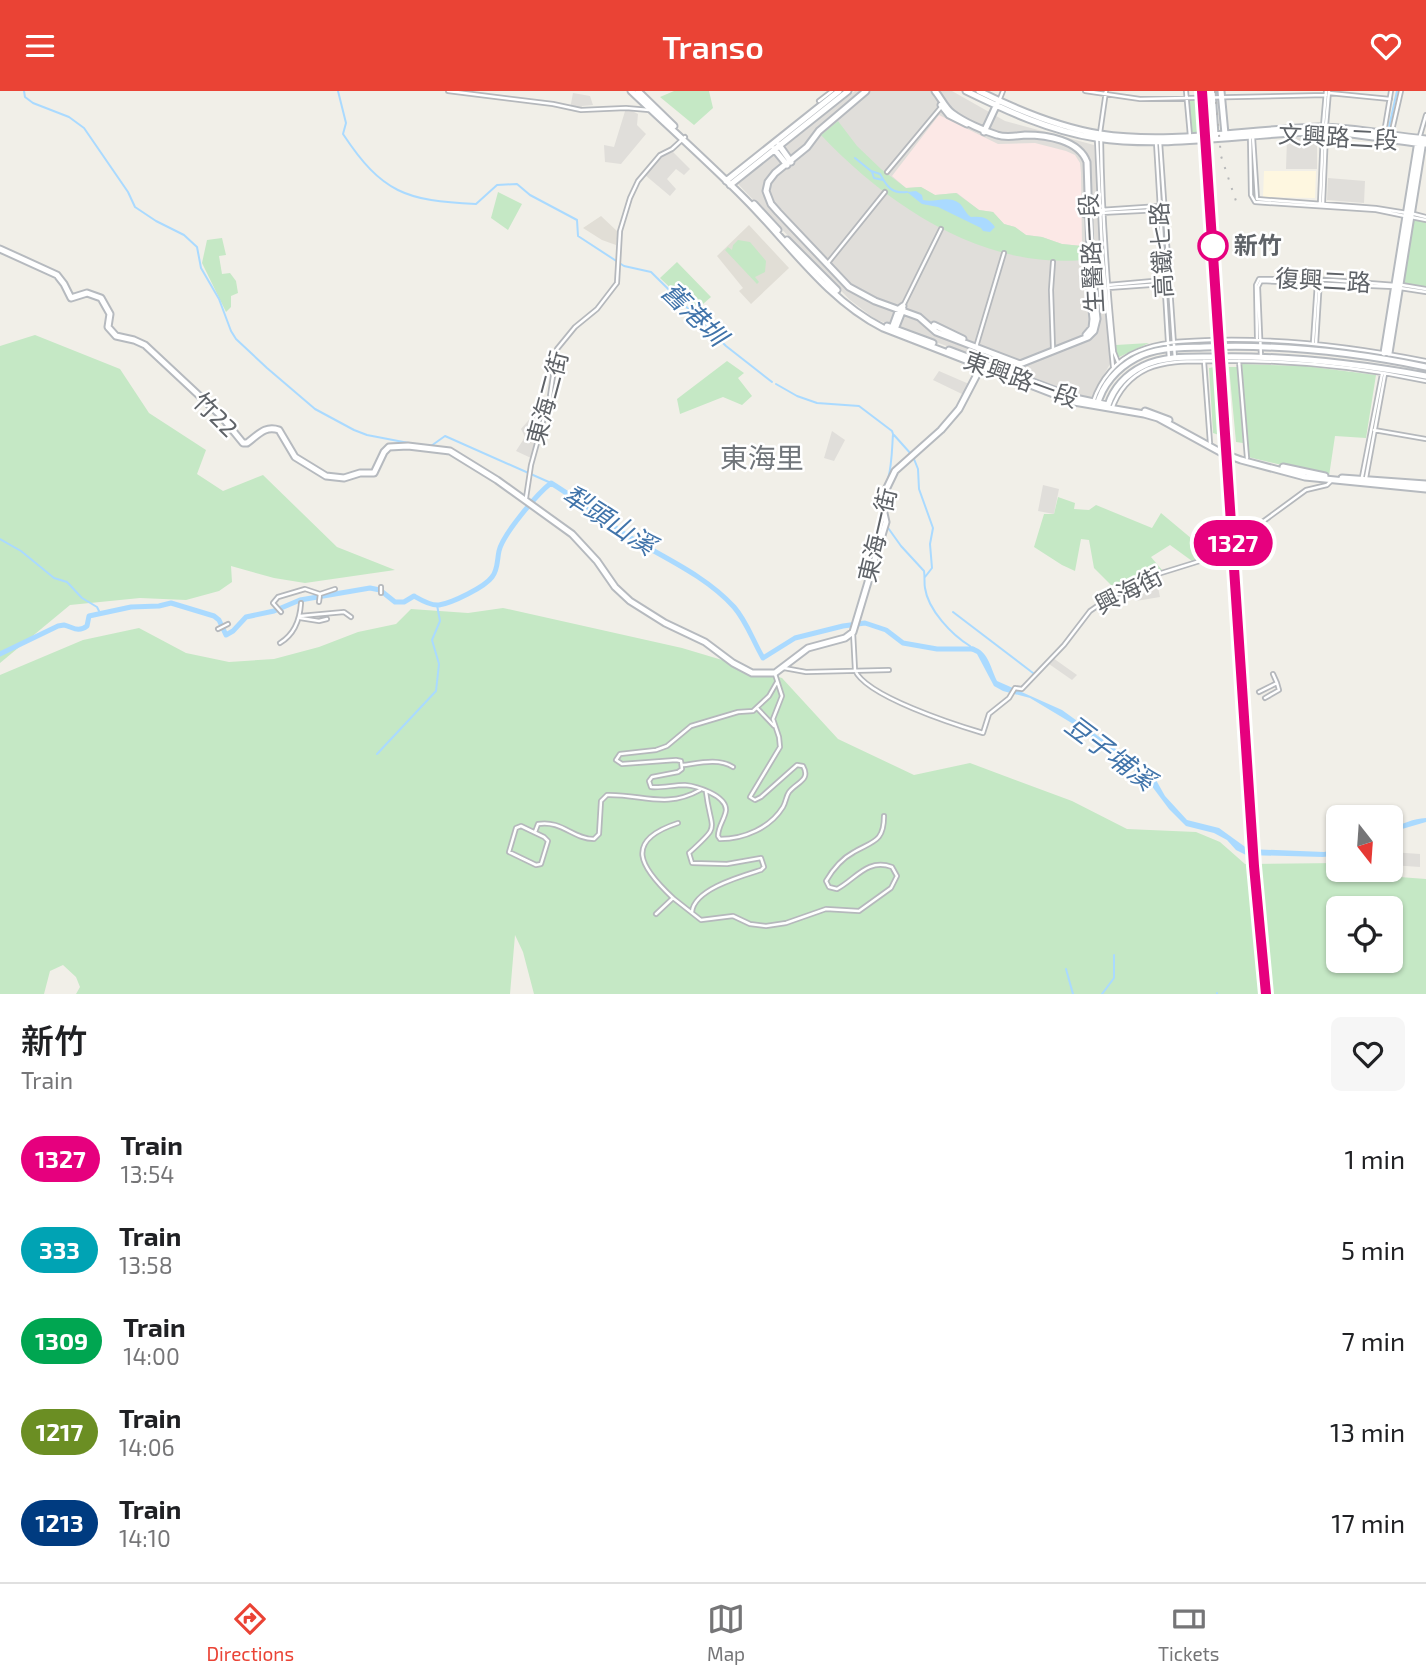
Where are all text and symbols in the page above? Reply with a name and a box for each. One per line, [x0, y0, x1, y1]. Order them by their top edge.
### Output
icon: menu [21, 27, 59, 65]
text: Transo [662, 27, 764, 65]
icon: heart [1367, 27, 1405, 65]
street label: 文興路二段 [1277, 119, 1399, 154]
street label: 生醫路一段 [1073, 192, 1108, 314]
street label: 高鐵七路 [1144, 201, 1177, 299]
place label: 新竹 [1234, 230, 1282, 259]
marker: 新竹 [1198, 231, 1228, 261]
street label: 復興二路 [1274, 263, 1372, 296]
water label: 舊港圳 [656, 275, 737, 354]
street label: 東興路一段 [960, 344, 1083, 413]
street label: 東海二街 [520, 347, 573, 448]
street label: 竹22 [188, 386, 244, 442]
district label: 東海里 [720, 440, 804, 474]
water label: 犁頭山溪 [558, 477, 665, 562]
street label: 東海一街 [852, 485, 901, 585]
line badge: 1327 [1184, 520, 1282, 566]
text: 1327 [1208, 528, 1258, 557]
street label: 興海街 [1090, 560, 1167, 619]
water label: 豆子埔溪 [1060, 708, 1165, 798]
north arrow [1326, 805, 1404, 882]
map controls [1326, 805, 1403, 973]
button: locate [1326, 896, 1403, 973]
button: heart [1331, 1017, 1405, 1091]
text: 新竹 [21, 1020, 87, 1060]
text: Train [21, 1066, 73, 1094]
text: Train [121, 1129, 183, 1160]
text: 1 min [1345, 1143, 1405, 1174]
text: 1327 [35, 1144, 86, 1173]
text: 13:54 [121, 1160, 174, 1188]
text: Train [119, 1220, 181, 1251]
text: 5 min [1341, 1234, 1405, 1265]
text: 333 [39, 1235, 80, 1264]
text: 13:58 [119, 1251, 173, 1279]
text: Train [123, 1311, 186, 1342]
text: 7 min [1342, 1325, 1405, 1356]
text: 1309 [35, 1326, 88, 1355]
text: 14:00 [123, 1342, 180, 1370]
text: Train [119, 1402, 181, 1433]
text: 13 min [1330, 1416, 1405, 1447]
text: 1217 [36, 1417, 83, 1446]
text: 14:06 [119, 1433, 175, 1461]
text: Train [119, 1493, 181, 1524]
text: 17 min [1331, 1507, 1405, 1538]
text: 1213 [35, 1508, 84, 1537]
text: 14:10 [119, 1524, 171, 1552]
tab: Directions [206, 1600, 294, 1665]
tab: Map [707, 1600, 745, 1665]
tab: Tickets [1158, 1600, 1220, 1665]

